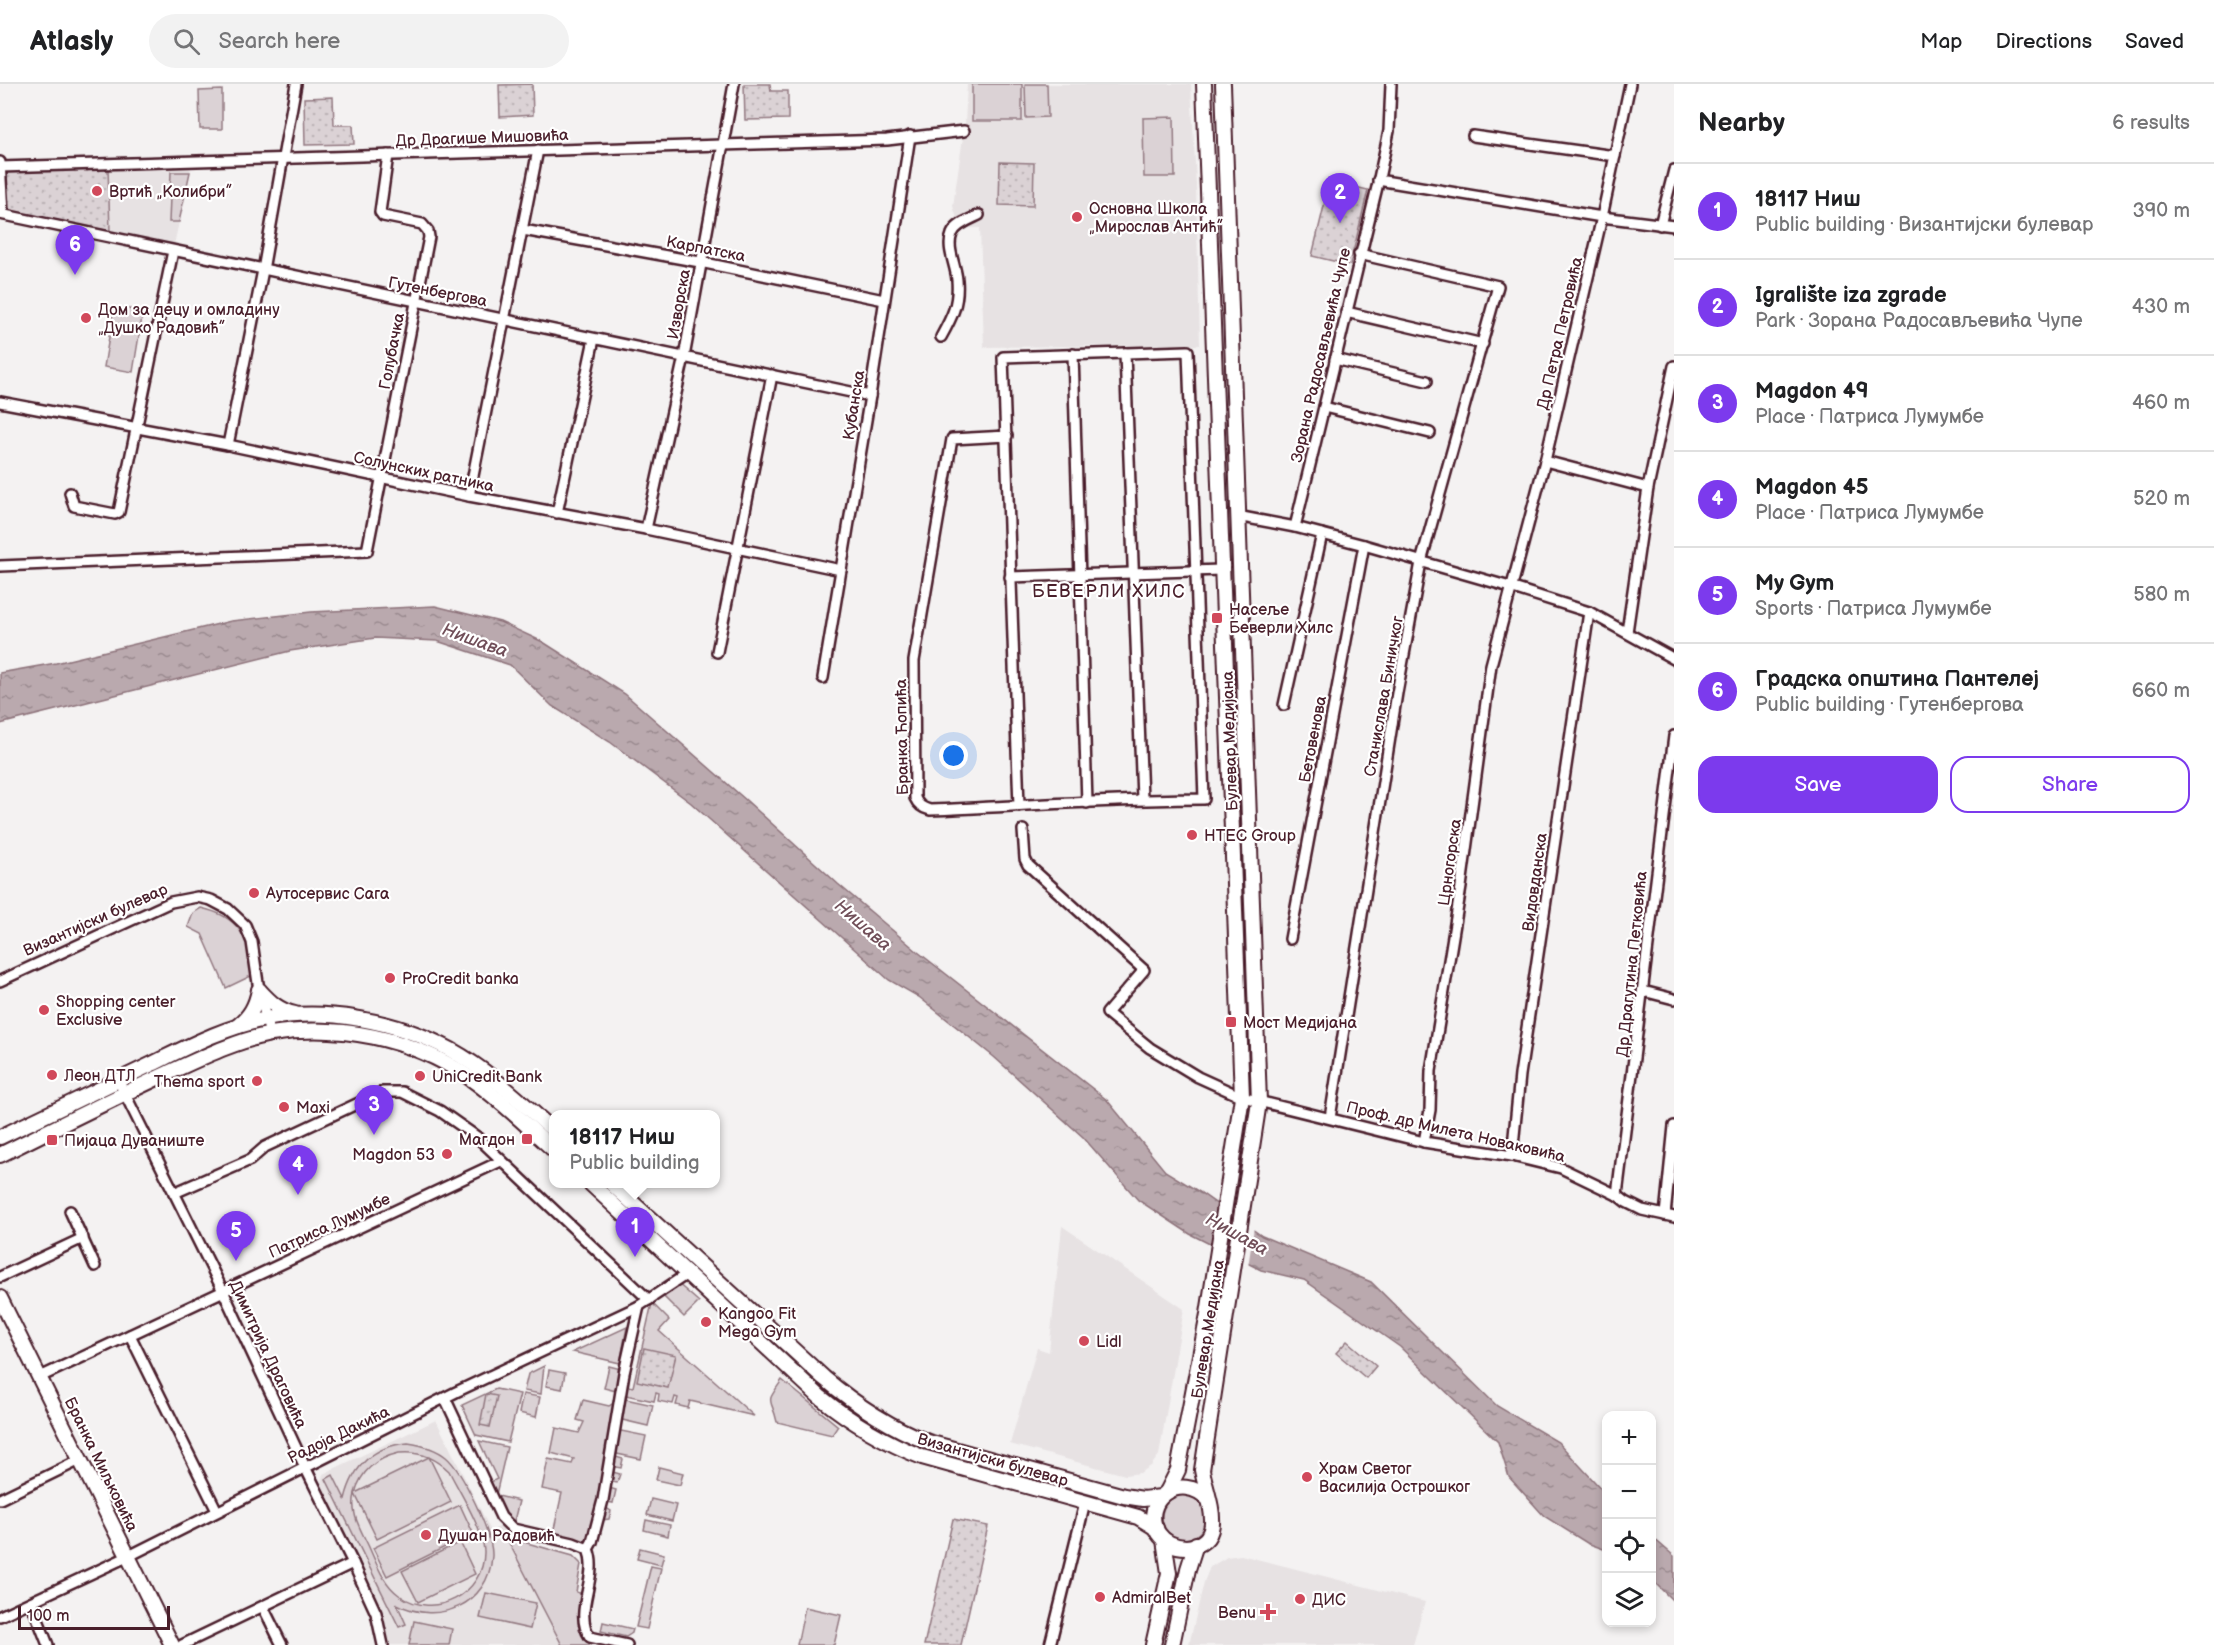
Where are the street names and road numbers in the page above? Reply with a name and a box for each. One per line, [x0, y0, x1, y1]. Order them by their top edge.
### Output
street label: Др Драгише Мишовића [395, 126, 569, 151]
street label: Карпатска [665, 232, 747, 267]
street label: Зорана Радосављевића Чупе [1288, 246, 1355, 464]
street label: Др Петра Петровића [1534, 255, 1587, 412]
street label: Изворска [664, 267, 695, 341]
street label: Гутенбергова [387, 274, 489, 311]
street label: Голубачка [376, 311, 409, 391]
street label: Кубанска [840, 368, 869, 442]
street label: Солунских ратника [352, 448, 496, 497]
street label: Станислава Биничког [1361, 614, 1408, 778]
street label: Булевар Медијана [1219, 670, 1242, 811]
street label: Бранка Ћопића [892, 678, 913, 795]
street label: Бетовенова [1296, 694, 1331, 784]
street label: Црногорска [1435, 817, 1466, 907]
street label: Видовданска [1519, 831, 1552, 933]
street label: Др Драгутина Петковића [1613, 870, 1652, 1058]
street label: Византијски булевар [21, 880, 171, 961]
street label: Проф. др Милета Новаковића [1344, 1098, 1567, 1167]
street label: Патриса Лумумбе [266, 1190, 394, 1263]
street label: Булевар Медијана [1188, 1258, 1229, 1400]
street label: Димитрија Драговића [225, 1278, 311, 1432]
street label: Бранка Миљковића [60, 1394, 142, 1536]
street label: Радоја Дакића [285, 1402, 393, 1468]
street label: Византијски булевар [915, 1430, 1070, 1491]

